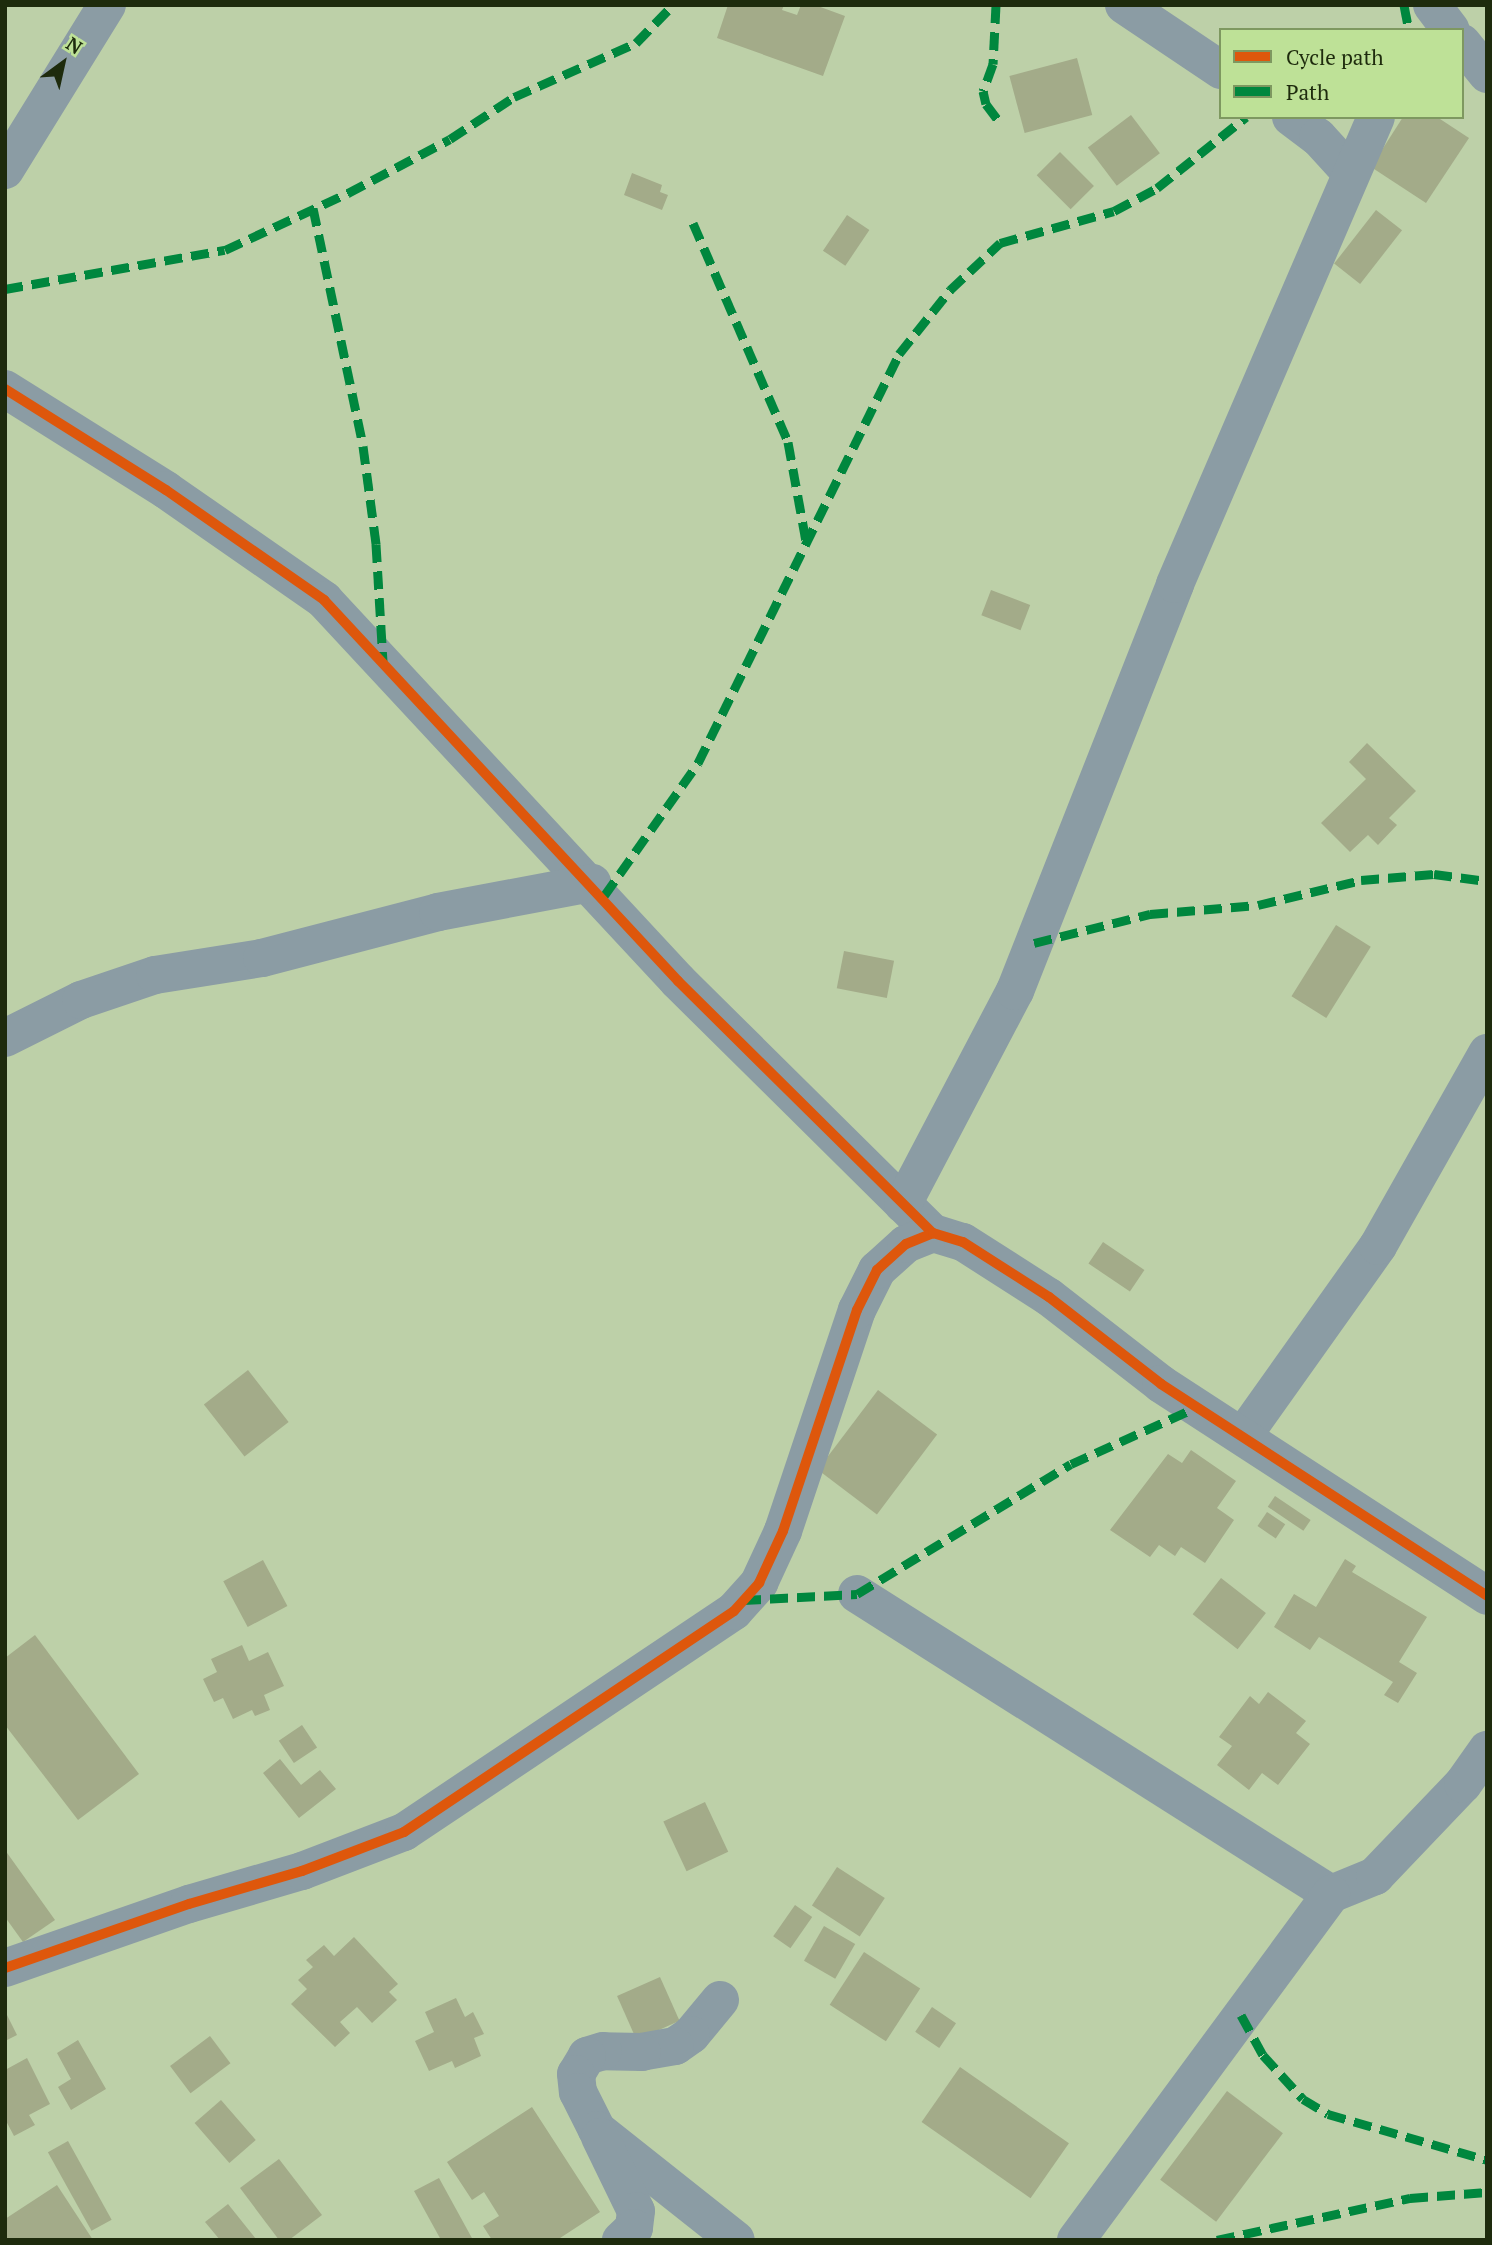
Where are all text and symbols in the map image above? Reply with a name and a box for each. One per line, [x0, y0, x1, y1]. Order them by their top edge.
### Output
north arrow [28, 28, 98, 98]
legend [1219, 28, 1464, 119]
text: N [62, 31, 88, 59]
text: Cycle path [1286, 43, 1384, 71]
text: Path [1286, 78, 1329, 106]

